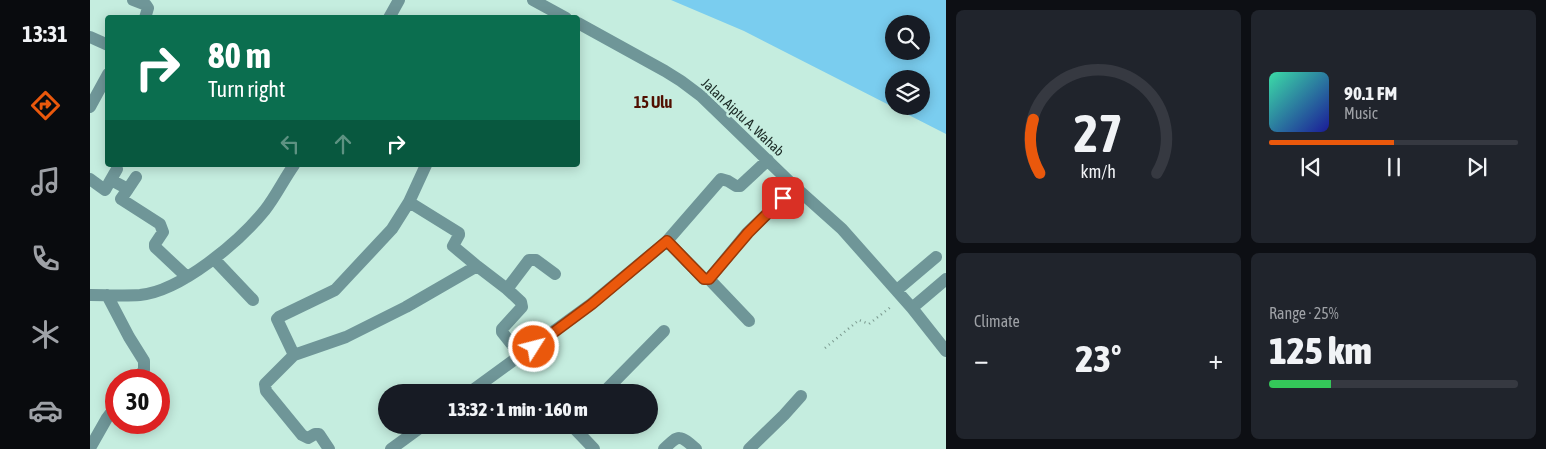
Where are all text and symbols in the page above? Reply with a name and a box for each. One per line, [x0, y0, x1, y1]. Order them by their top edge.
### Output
map controls [885, 15, 930, 115]
button: search [885, 15, 930, 60]
text: 13:31 [22, 21, 68, 47]
icon: right [125, 35, 190, 100]
text: 80 m [208, 35, 271, 75]
button: layers [885, 70, 930, 115]
street label: Jalan Aiptu A. Wahab [698, 75, 788, 160]
text: Turn right [208, 76, 285, 102]
text: 90.1 FM [1344, 82, 1397, 104]
icon: directions [28, 88, 63, 123]
district label: 15 Ulu [634, 93, 673, 111]
text: 27 [1074, 103, 1123, 163]
text: Music [1344, 104, 1378, 122]
icon: left [276, 130, 304, 158]
icon: ahead [329, 130, 357, 158]
icon: right [382, 130, 410, 158]
icon: previous [1297, 153, 1325, 181]
icon: pause [1380, 153, 1408, 181]
icon: next [1463, 153, 1491, 181]
text: km/h [1081, 161, 1116, 182]
icon: music [28, 164, 63, 199]
pin [762, 177, 804, 219]
icon: arrive [769, 184, 797, 212]
icon: phone [28, 241, 63, 276]
text: Range · 25% [1269, 304, 1339, 322]
text: Climate [974, 312, 1020, 330]
icon: climate [28, 317, 63, 352]
position arrow [507, 320, 559, 372]
text: 125 km [1269, 329, 1372, 372]
text: 23° [1075, 337, 1122, 380]
text: − [974, 343, 989, 375]
text: + [1208, 343, 1223, 375]
speed limit sign: 30 [105, 369, 170, 434]
icon: car [28, 393, 63, 428]
text: 13:32 · 1 min · 160 m [448, 398, 588, 420]

